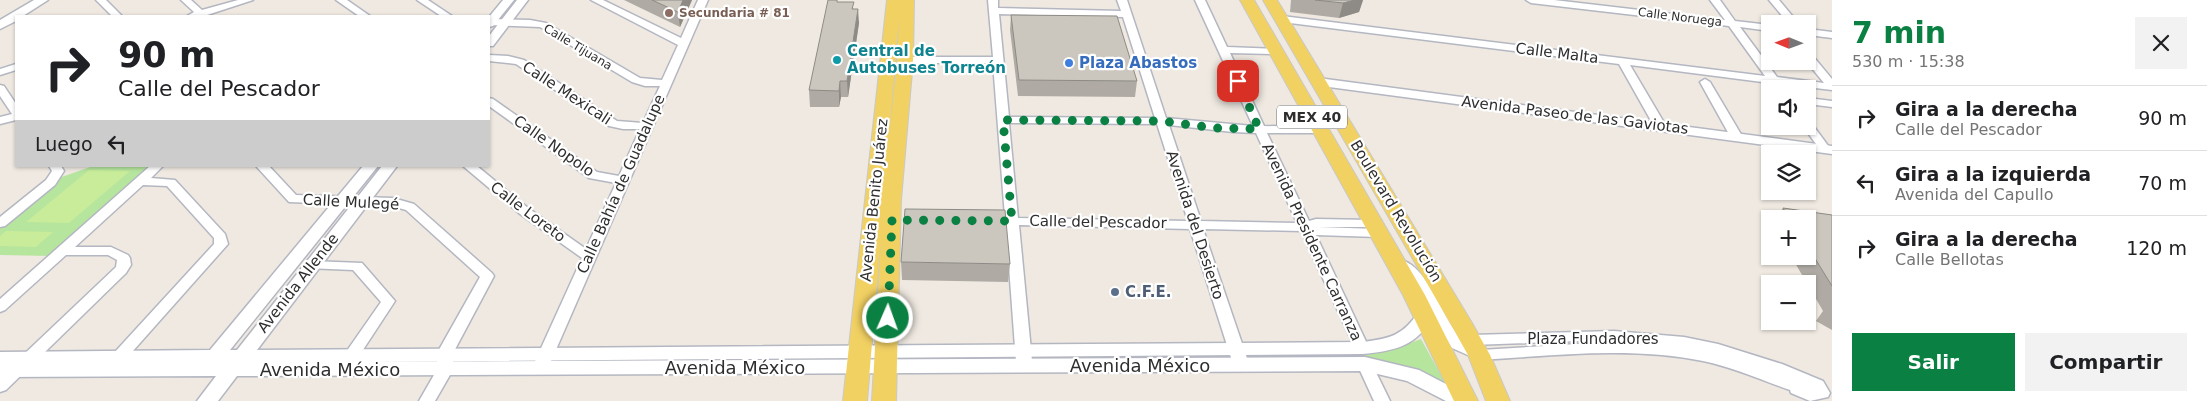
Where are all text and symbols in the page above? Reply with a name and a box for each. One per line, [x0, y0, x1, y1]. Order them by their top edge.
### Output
street label: Calle Noruega [1637, 5, 1723, 29]
place label: Secundaria # 81 [679, 6, 790, 20]
marker: Secundaria # 81 [663, 7, 675, 19]
north arrow [1761, 15, 1816, 70]
map controls [1761, 15, 1816, 330]
text: 7 min [1852, 15, 1946, 50]
button: close [2135, 17, 2187, 69]
street label: Calle Tijuana [541, 21, 615, 73]
icon: right [35, 35, 100, 100]
text: 90 m [118, 35, 215, 75]
street label: Calle Malta [1515, 39, 1599, 67]
place label: Central de Autobuses Torreón [847, 42, 1006, 77]
text: 530 m · 15:38 [1852, 52, 1965, 71]
marker: Central de Autobuses Torreón [831, 54, 843, 66]
place label: Plaza Abastos [1079, 54, 1197, 72]
street label: Calle Mexicali [519, 57, 615, 129]
marker: Plaza Abastos [1063, 57, 1075, 69]
pin [1217, 60, 1259, 102]
icon: arrive [1224, 67, 1252, 95]
text: Calle del Pescador [118, 76, 320, 101]
button: sound [1761, 80, 1816, 135]
street label: Calle Bahía de Guadalupe [573, 92, 669, 276]
street label: Avenida Paseo de las Gaviotas [1460, 92, 1690, 138]
text: Gira a la derecha [1895, 98, 2078, 120]
icon: right [1852, 104, 1880, 132]
road number: MEX 40 [1277, 105, 1347, 128]
text: 90 m [2138, 107, 2187, 129]
street label: Calle Nopolo [510, 112, 598, 180]
street label: Avenida Benito Juárez [856, 118, 892, 282]
text: Calle del Pescador [1895, 120, 2042, 139]
icon: left [103, 130, 131, 158]
text: Luego [35, 133, 93, 155]
street label: Boulevard Revolución [1346, 137, 1446, 285]
street label: Avenida Presidente Carranza [1258, 140, 1366, 344]
button: layers [1761, 145, 1816, 200]
street label: Avenida del Desierto [1162, 148, 1228, 302]
text: Gira a la izquierda [1895, 163, 2091, 185]
icon: left [1852, 169, 1880, 197]
text: 70 m [2138, 172, 2187, 194]
street label: Calle Loreto [487, 178, 569, 246]
text: Avenida del Capullo [1895, 185, 2053, 204]
street label: Calle Mulegé [302, 190, 400, 214]
button: + [1761, 210, 1816, 265]
street label: Calle del Pescador [1029, 212, 1168, 232]
text: Gira a la derecha [1895, 228, 2078, 250]
street label: Avenida Allende [254, 230, 342, 336]
icon: right [1852, 234, 1880, 262]
text: 120 m [2126, 237, 2187, 259]
text: Calle Bellotas [1895, 250, 2004, 269]
button: − [1761, 275, 1816, 330]
place label: C.F.E. [1125, 283, 1171, 301]
marker: C.F.E. [1109, 286, 1121, 298]
position arrow [861, 291, 913, 343]
street label: Plaza Fundadores [1527, 330, 1659, 348]
button: Salir [1852, 333, 2015, 391]
button: Compartir [2025, 333, 2187, 391]
street label: Avenida México [1070, 355, 1210, 376]
street label: Avenida México [665, 357, 805, 378]
street label: Avenida México [260, 359, 400, 380]

